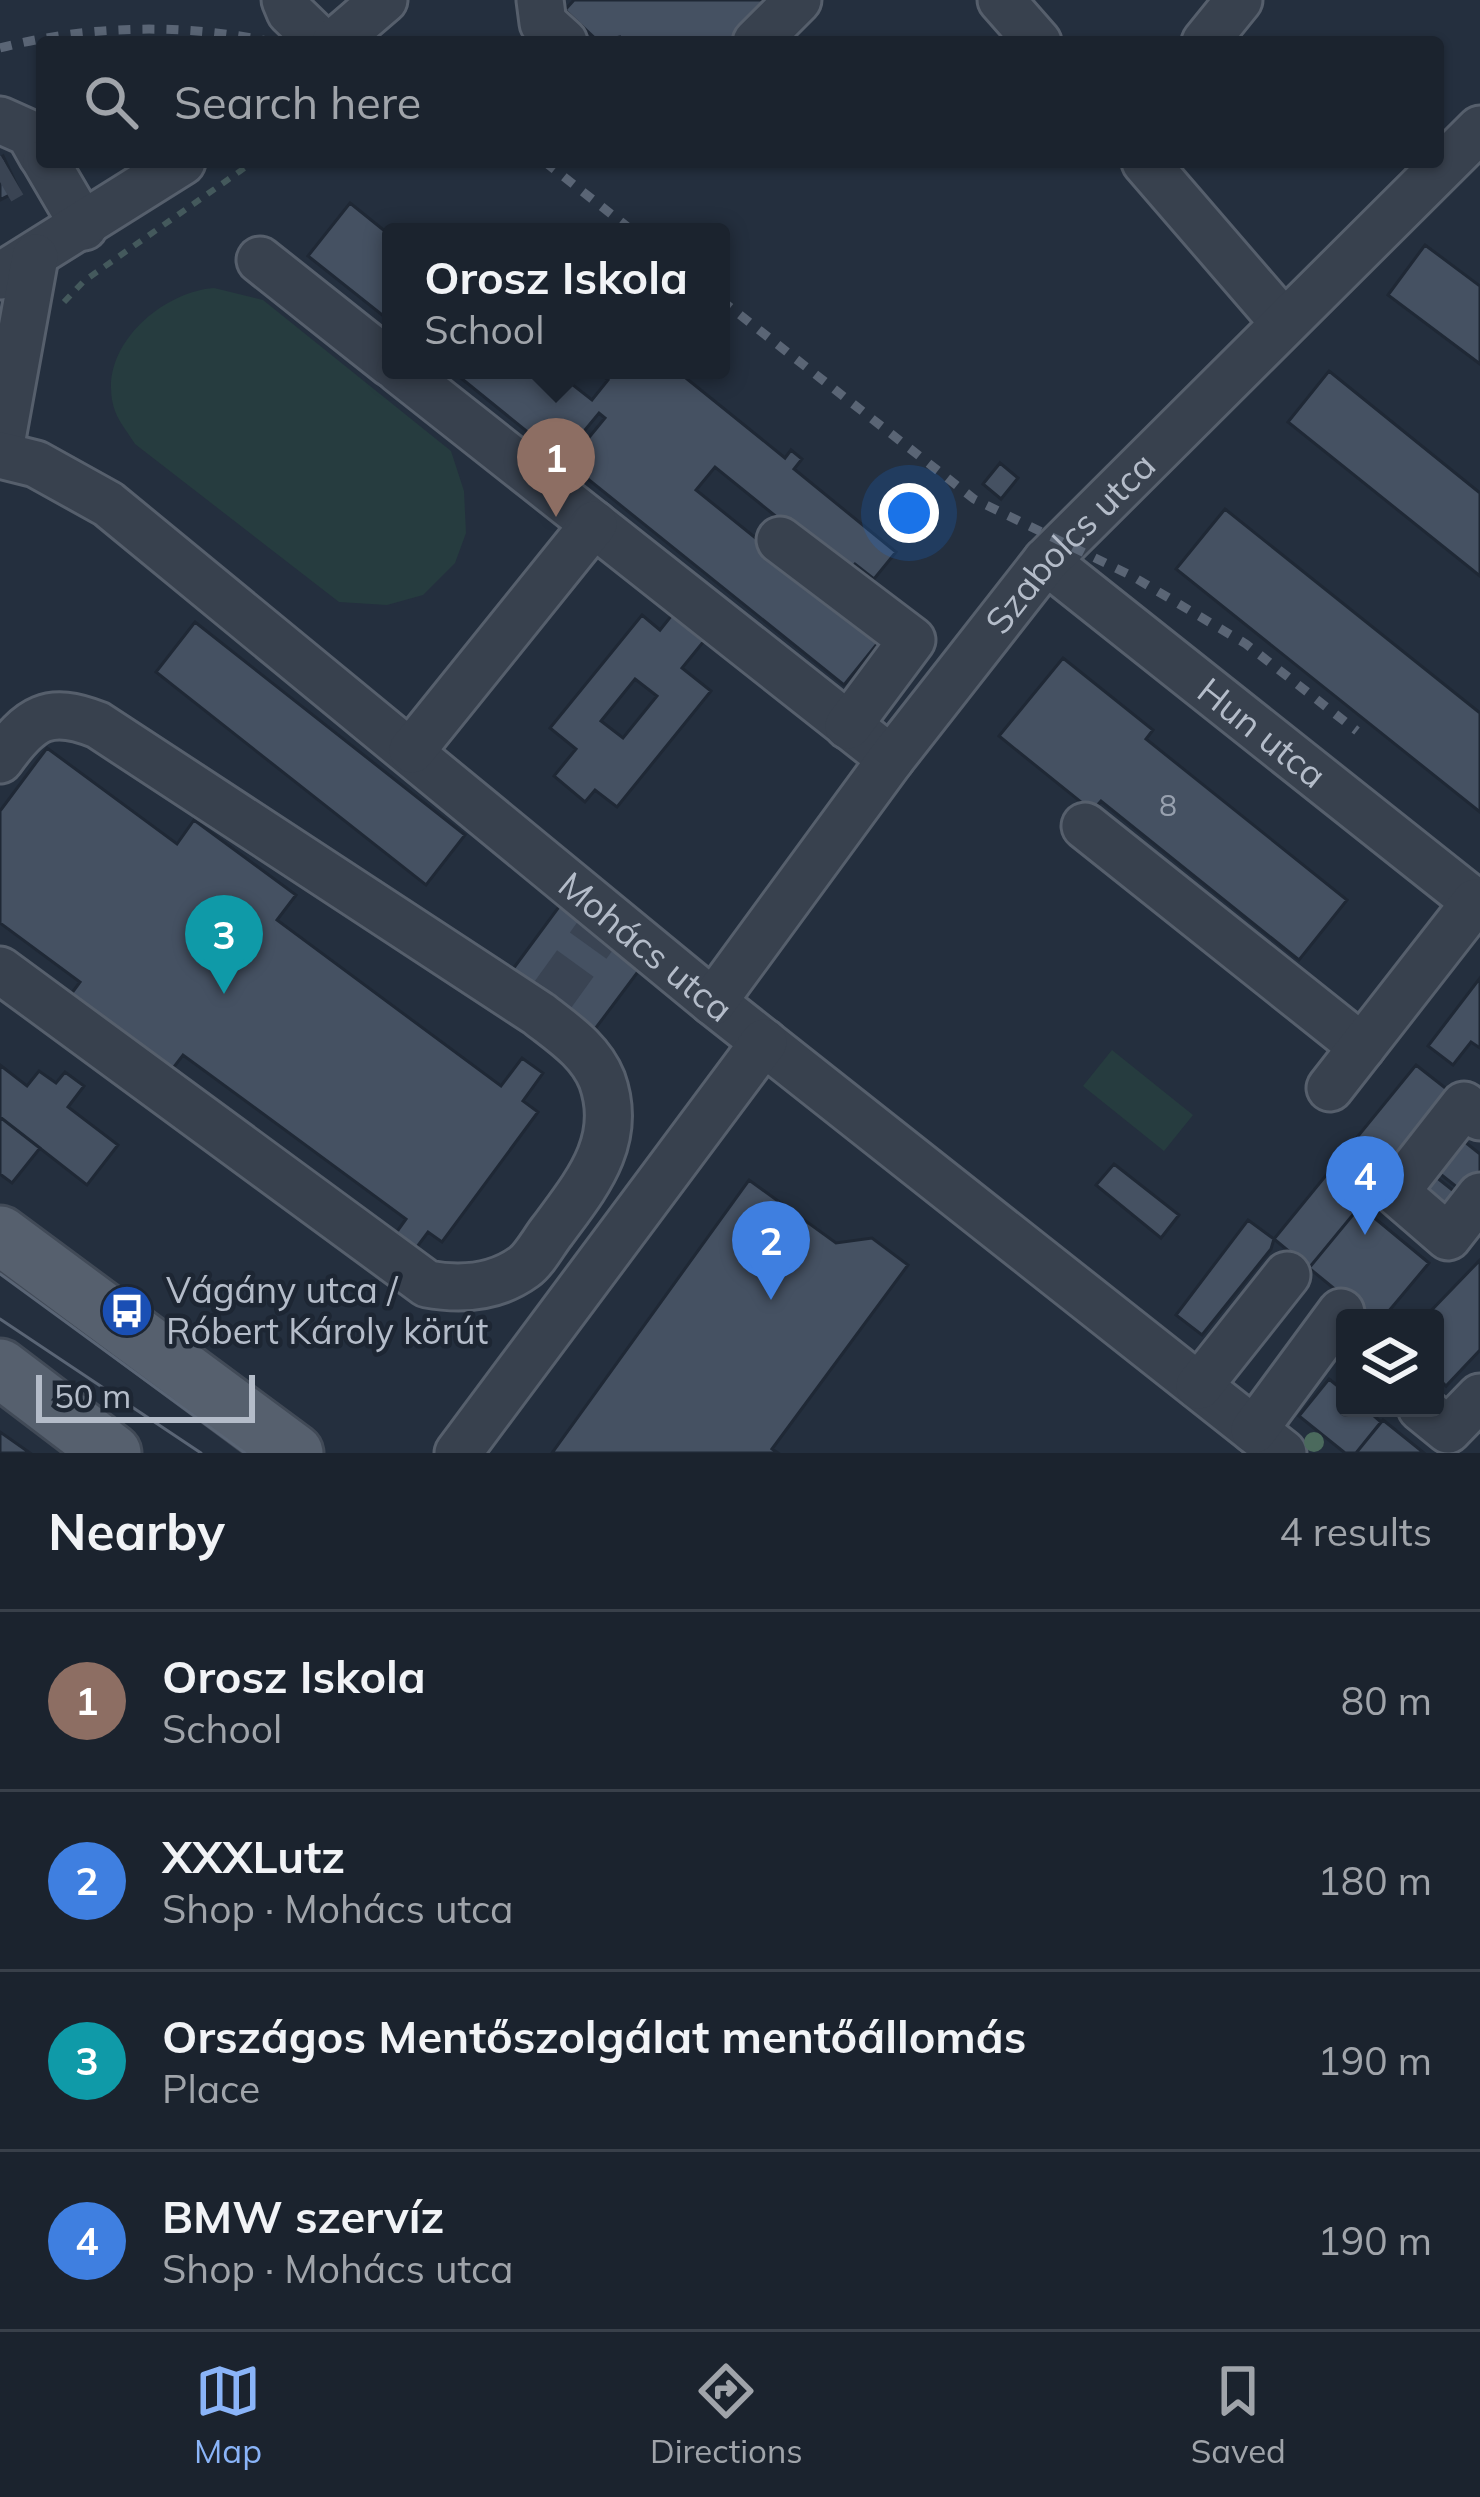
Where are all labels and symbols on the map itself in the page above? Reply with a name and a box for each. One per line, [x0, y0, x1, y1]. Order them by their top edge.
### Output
pin: 1 [517, 418, 595, 517]
street label: Szabolcs utca [975, 443, 1164, 642]
your location [879, 483, 939, 543]
street label: Hun utca [1189, 668, 1336, 797]
house number: 8 [1159, 786, 1177, 824]
street label: Mohács utca [550, 862, 742, 1031]
pin: 3 [185, 895, 263, 994]
pin: 4 [1326, 1136, 1404, 1235]
pin: 2 [732, 1201, 810, 1300]
place label: Vágány utca / Róbert Károly körút [166, 1267, 488, 1353]
bus stop icon: Vágány utca / Róbert Károly körút [99, 1283, 155, 1339]
scale bar [36, 1369, 255, 1422]

